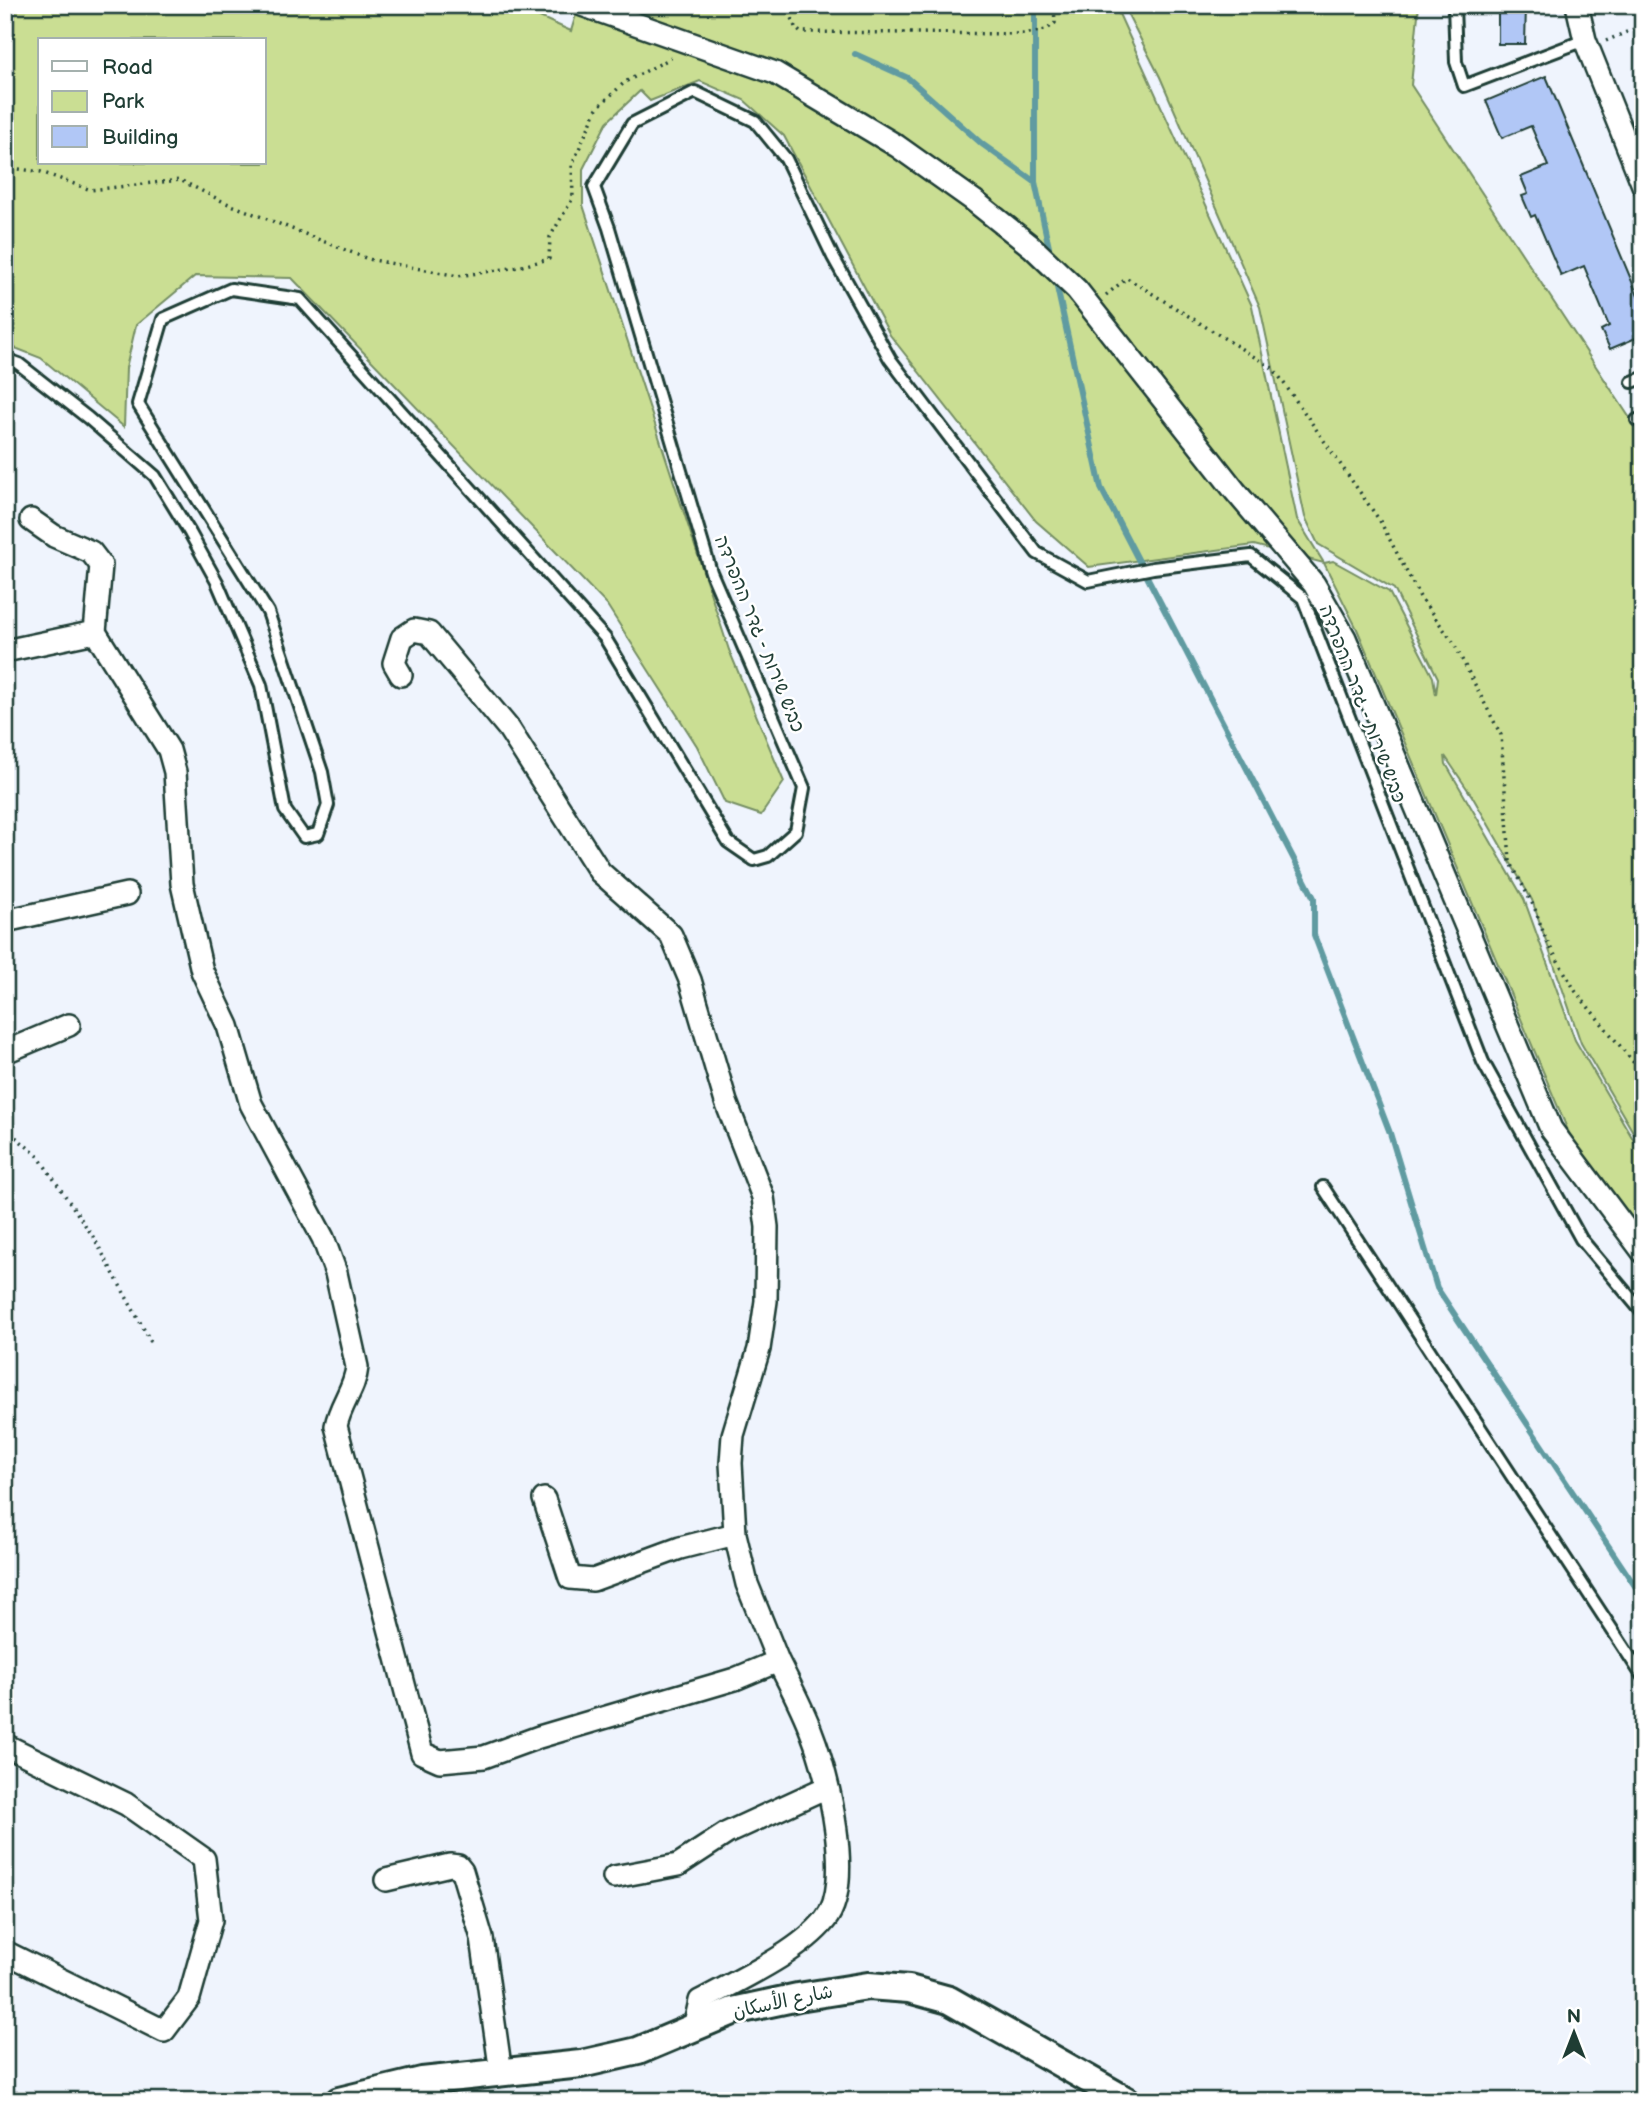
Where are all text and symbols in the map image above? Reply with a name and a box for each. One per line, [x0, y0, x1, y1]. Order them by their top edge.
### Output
legend [38, 38, 266, 164]
text: Road [102, 55, 153, 80]
text: Park [102, 89, 145, 114]
text: Building [102, 125, 178, 150]
street label: כביש שירות - גדר ההפרדה [709, 532, 809, 736]
street label: כביש שירות - גדר ההפרדה [1314, 602, 1410, 806]
street label: شارع الأسكان [731, 1978, 835, 2025]
north arrow [1540, 1997, 1610, 2068]
text: N [1567, 2006, 1581, 2029]

